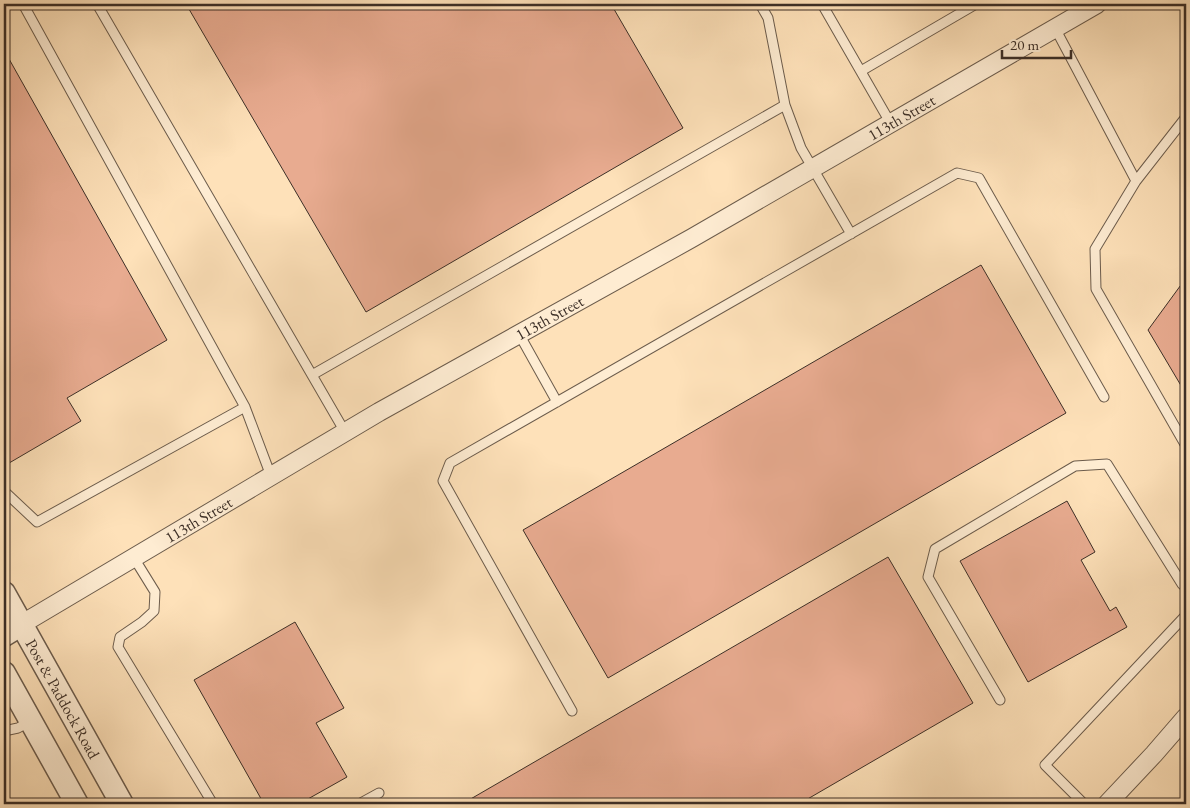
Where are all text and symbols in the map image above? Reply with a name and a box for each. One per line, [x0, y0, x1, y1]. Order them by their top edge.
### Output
scale bar [1002, 28, 1071, 60]
text: 20 m [1010, 35, 1039, 54]
street label: 113th Street [864, 90, 939, 145]
street label: 113th Street [512, 290, 587, 345]
street label: 113th Street [161, 492, 236, 548]
street label: Post & Paddock Road [21, 635, 105, 763]

